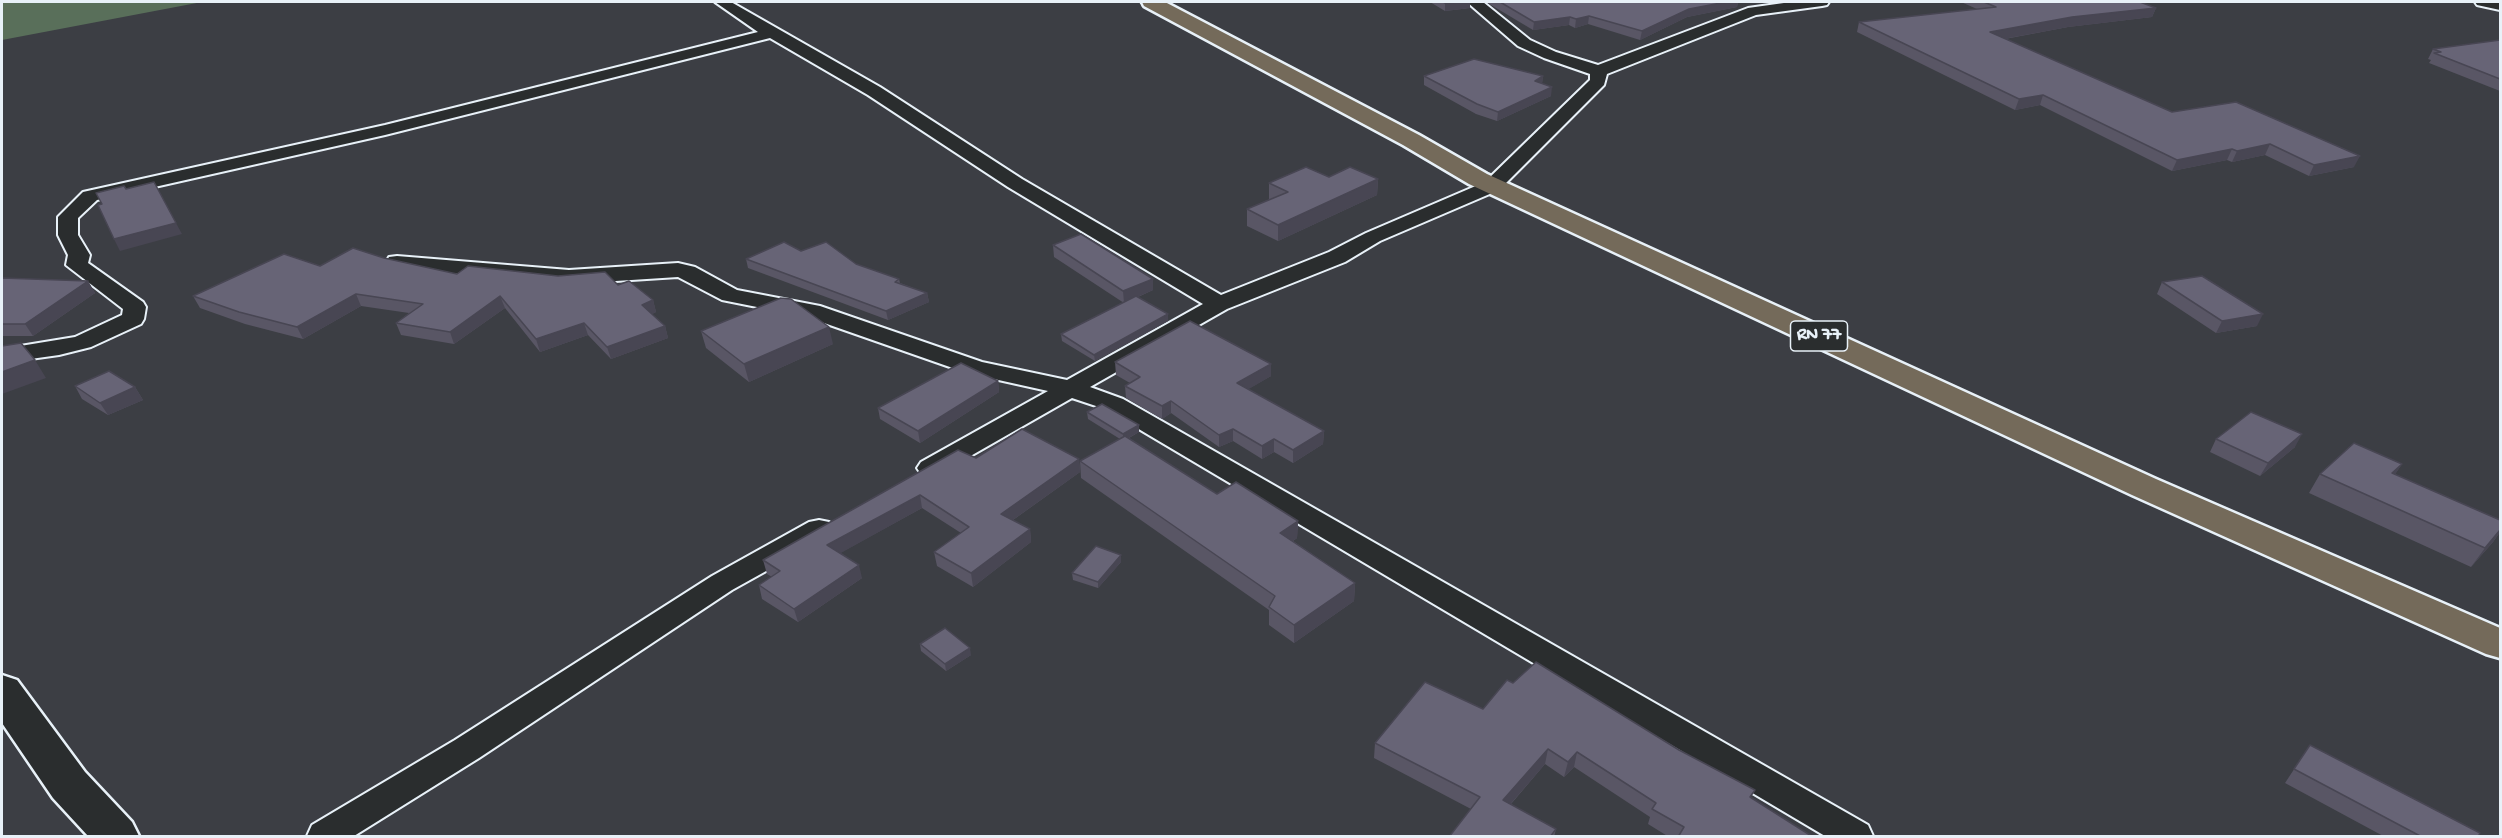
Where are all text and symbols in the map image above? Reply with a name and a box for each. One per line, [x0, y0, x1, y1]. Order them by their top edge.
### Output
road number: RN 77 [1790, 321, 1848, 351]

